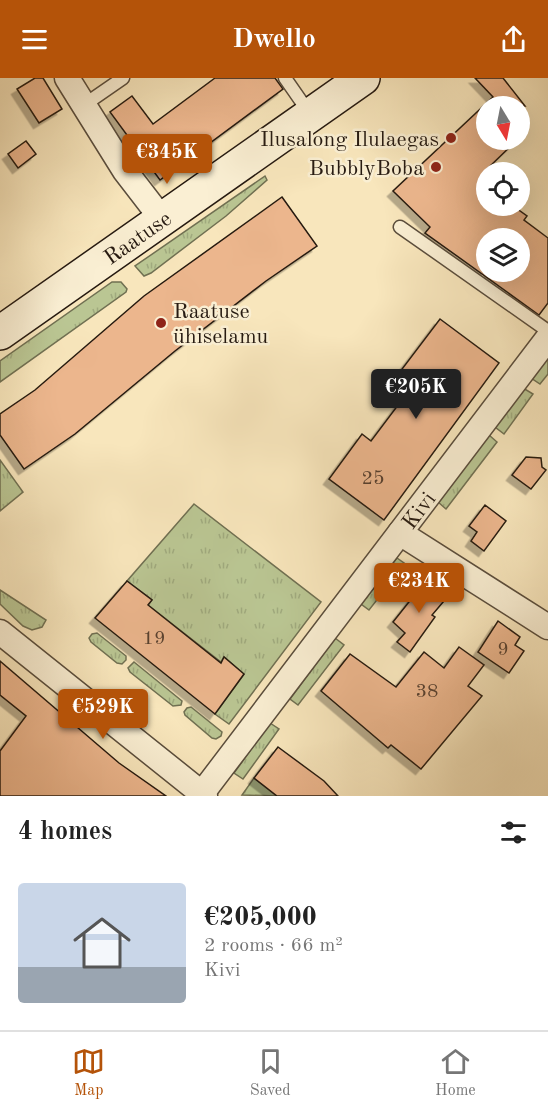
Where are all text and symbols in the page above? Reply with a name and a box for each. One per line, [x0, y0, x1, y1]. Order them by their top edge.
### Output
icon: menu [18, 23, 51, 56]
icon: share [497, 23, 530, 56]
text: Dwello [232, 26, 316, 53]
north arrow [476, 96, 530, 150]
map controls [476, 96, 530, 282]
place label: Ilusalong Ilulaegas [260, 129, 439, 151]
marker: Ilusalong Ilulaegas [444, 131, 458, 145]
pin: €345K [125, 134, 209, 185]
text: €345K [136, 143, 198, 163]
place label: BubblyBoba [309, 158, 424, 180]
marker: BubblyBoba [429, 160, 443, 174]
button: locate [476, 162, 530, 216]
street label: Raatuse [100, 208, 176, 270]
button: layers [476, 228, 530, 282]
place label: Raatuse ühiselamu [173, 301, 269, 348]
marker: Raatuse ühiselamu [154, 316, 168, 330]
pin: €205K [374, 369, 458, 420]
text: €205K [385, 378, 447, 398]
house number: 25 [361, 469, 385, 489]
street label: Kivi [399, 489, 441, 534]
pin: €234K [377, 563, 461, 614]
text: €234K [388, 572, 450, 592]
house number: 19 [142, 629, 166, 649]
house number: 9 [497, 640, 509, 660]
house number: 38 [415, 682, 439, 702]
pin: €529K [61, 689, 145, 740]
text: €529K [72, 698, 134, 718]
icon: filters [497, 816, 530, 849]
text: 4 homes [18, 819, 112, 845]
text: €205,000 [204, 905, 317, 931]
icon: home [66, 907, 138, 979]
text: 2 rooms · 66 m² [204, 936, 343, 956]
text: Kivi [204, 961, 241, 981]
tab: Map [72, 1045, 105, 1101]
tab: Saved [250, 1045, 291, 1101]
tab: Home [435, 1045, 476, 1101]

